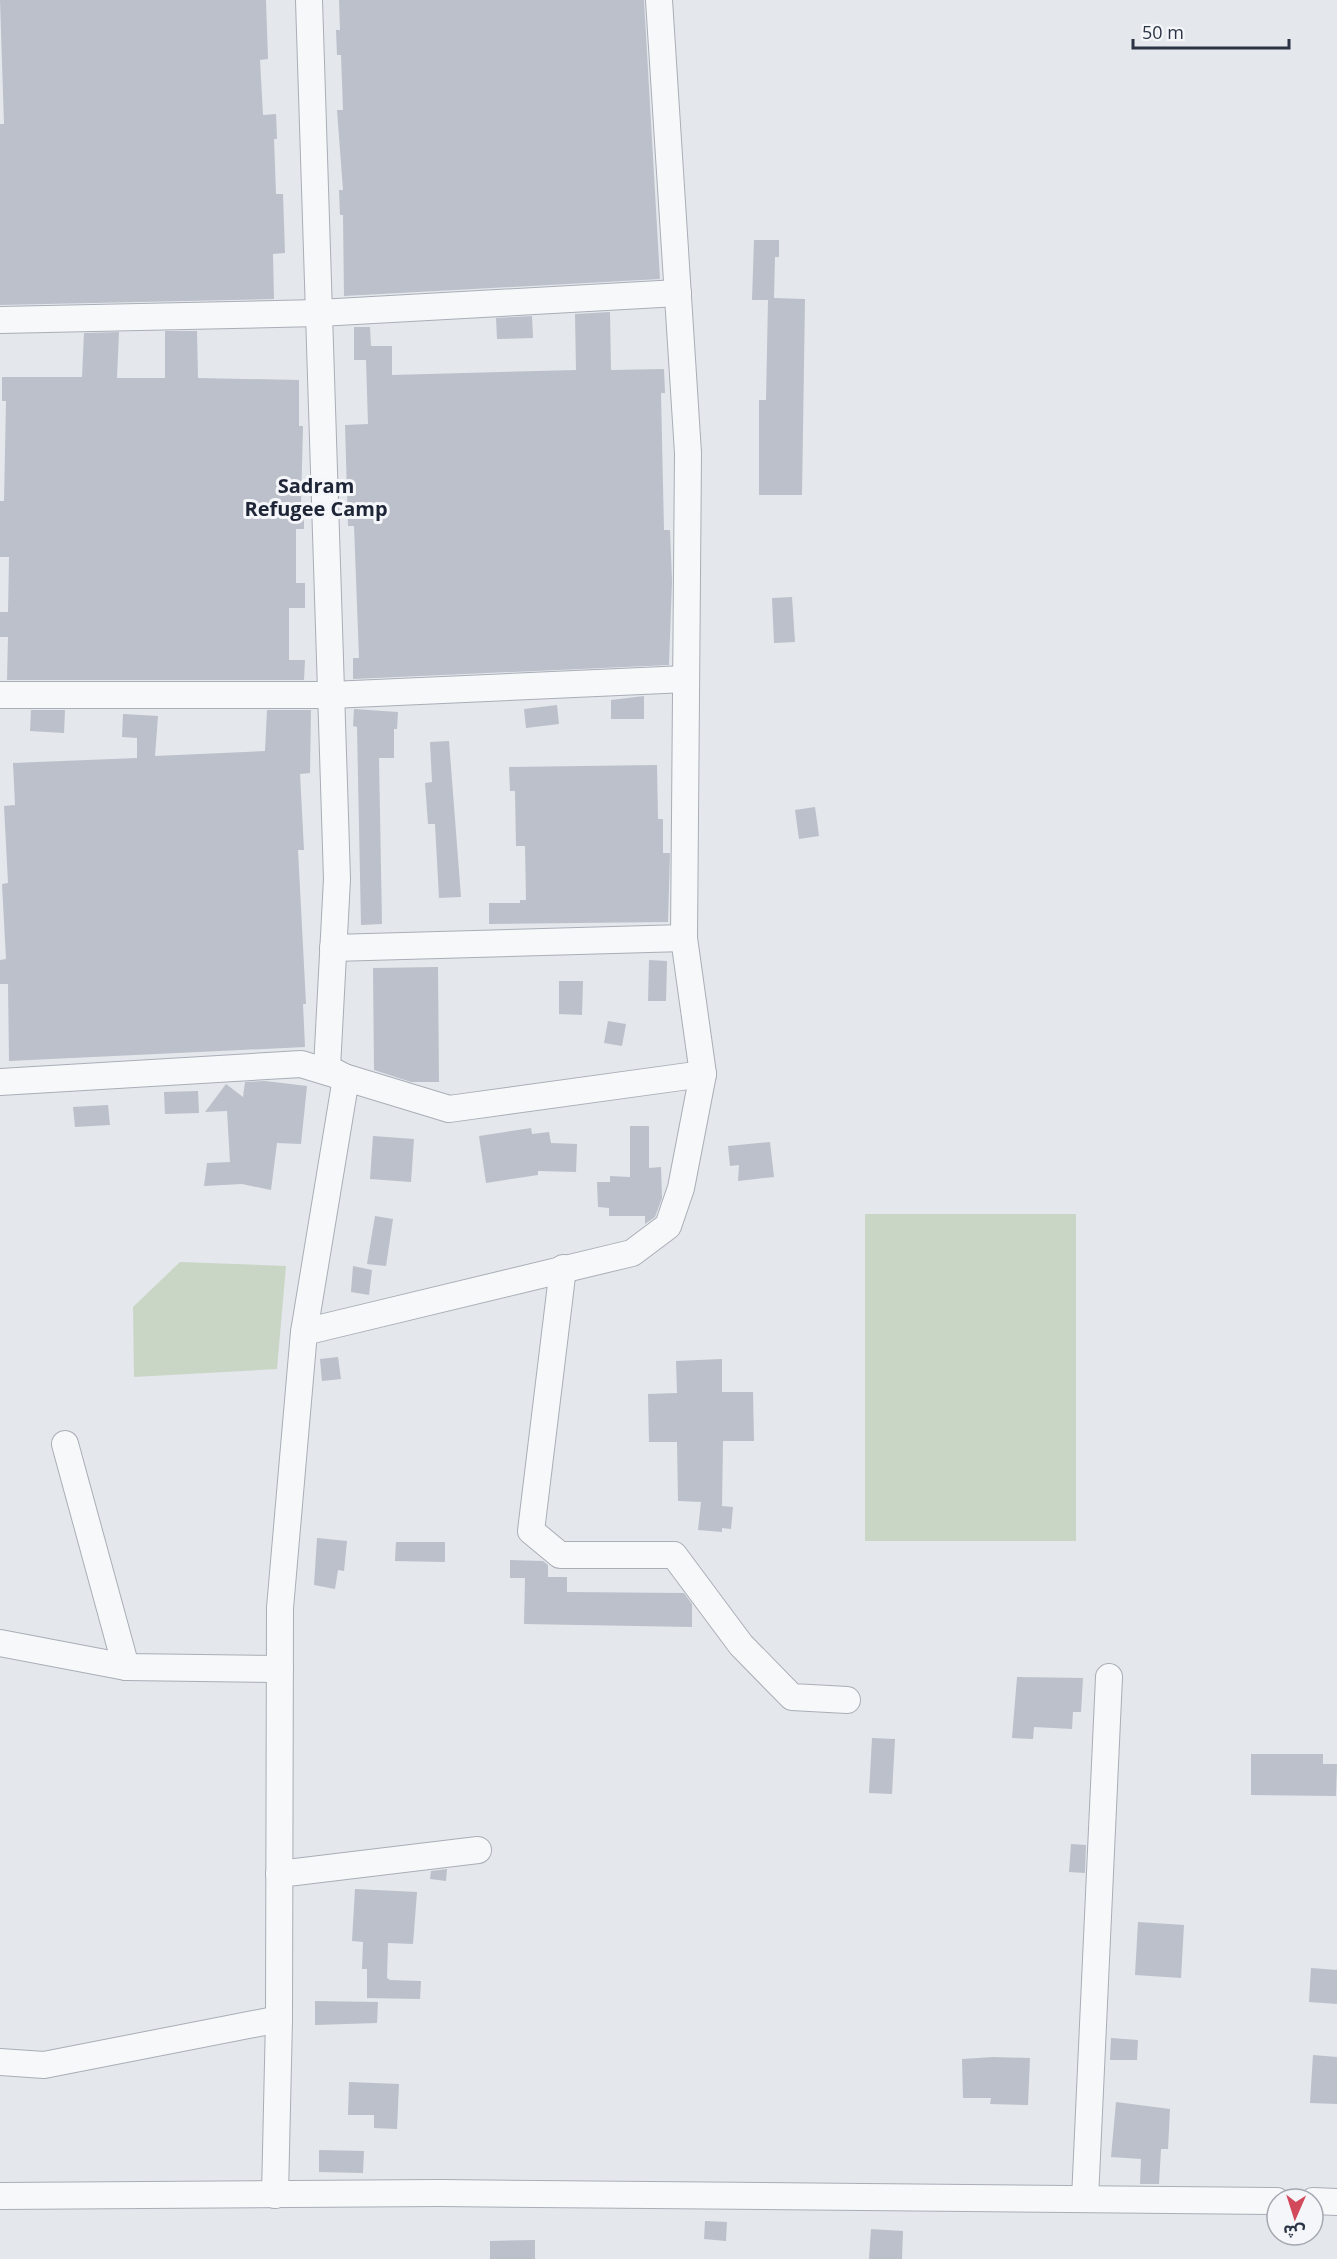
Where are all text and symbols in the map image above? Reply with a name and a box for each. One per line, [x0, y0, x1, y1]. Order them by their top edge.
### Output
scale bar [1133, 12, 1289, 50]
text: 50 m [1142, 20, 1184, 44]
district label: Sadram Refugee Camp [244, 472, 388, 522]
north arrow [1265, 2187, 1325, 2247]
text: ش [1283, 2220, 1306, 2244]

